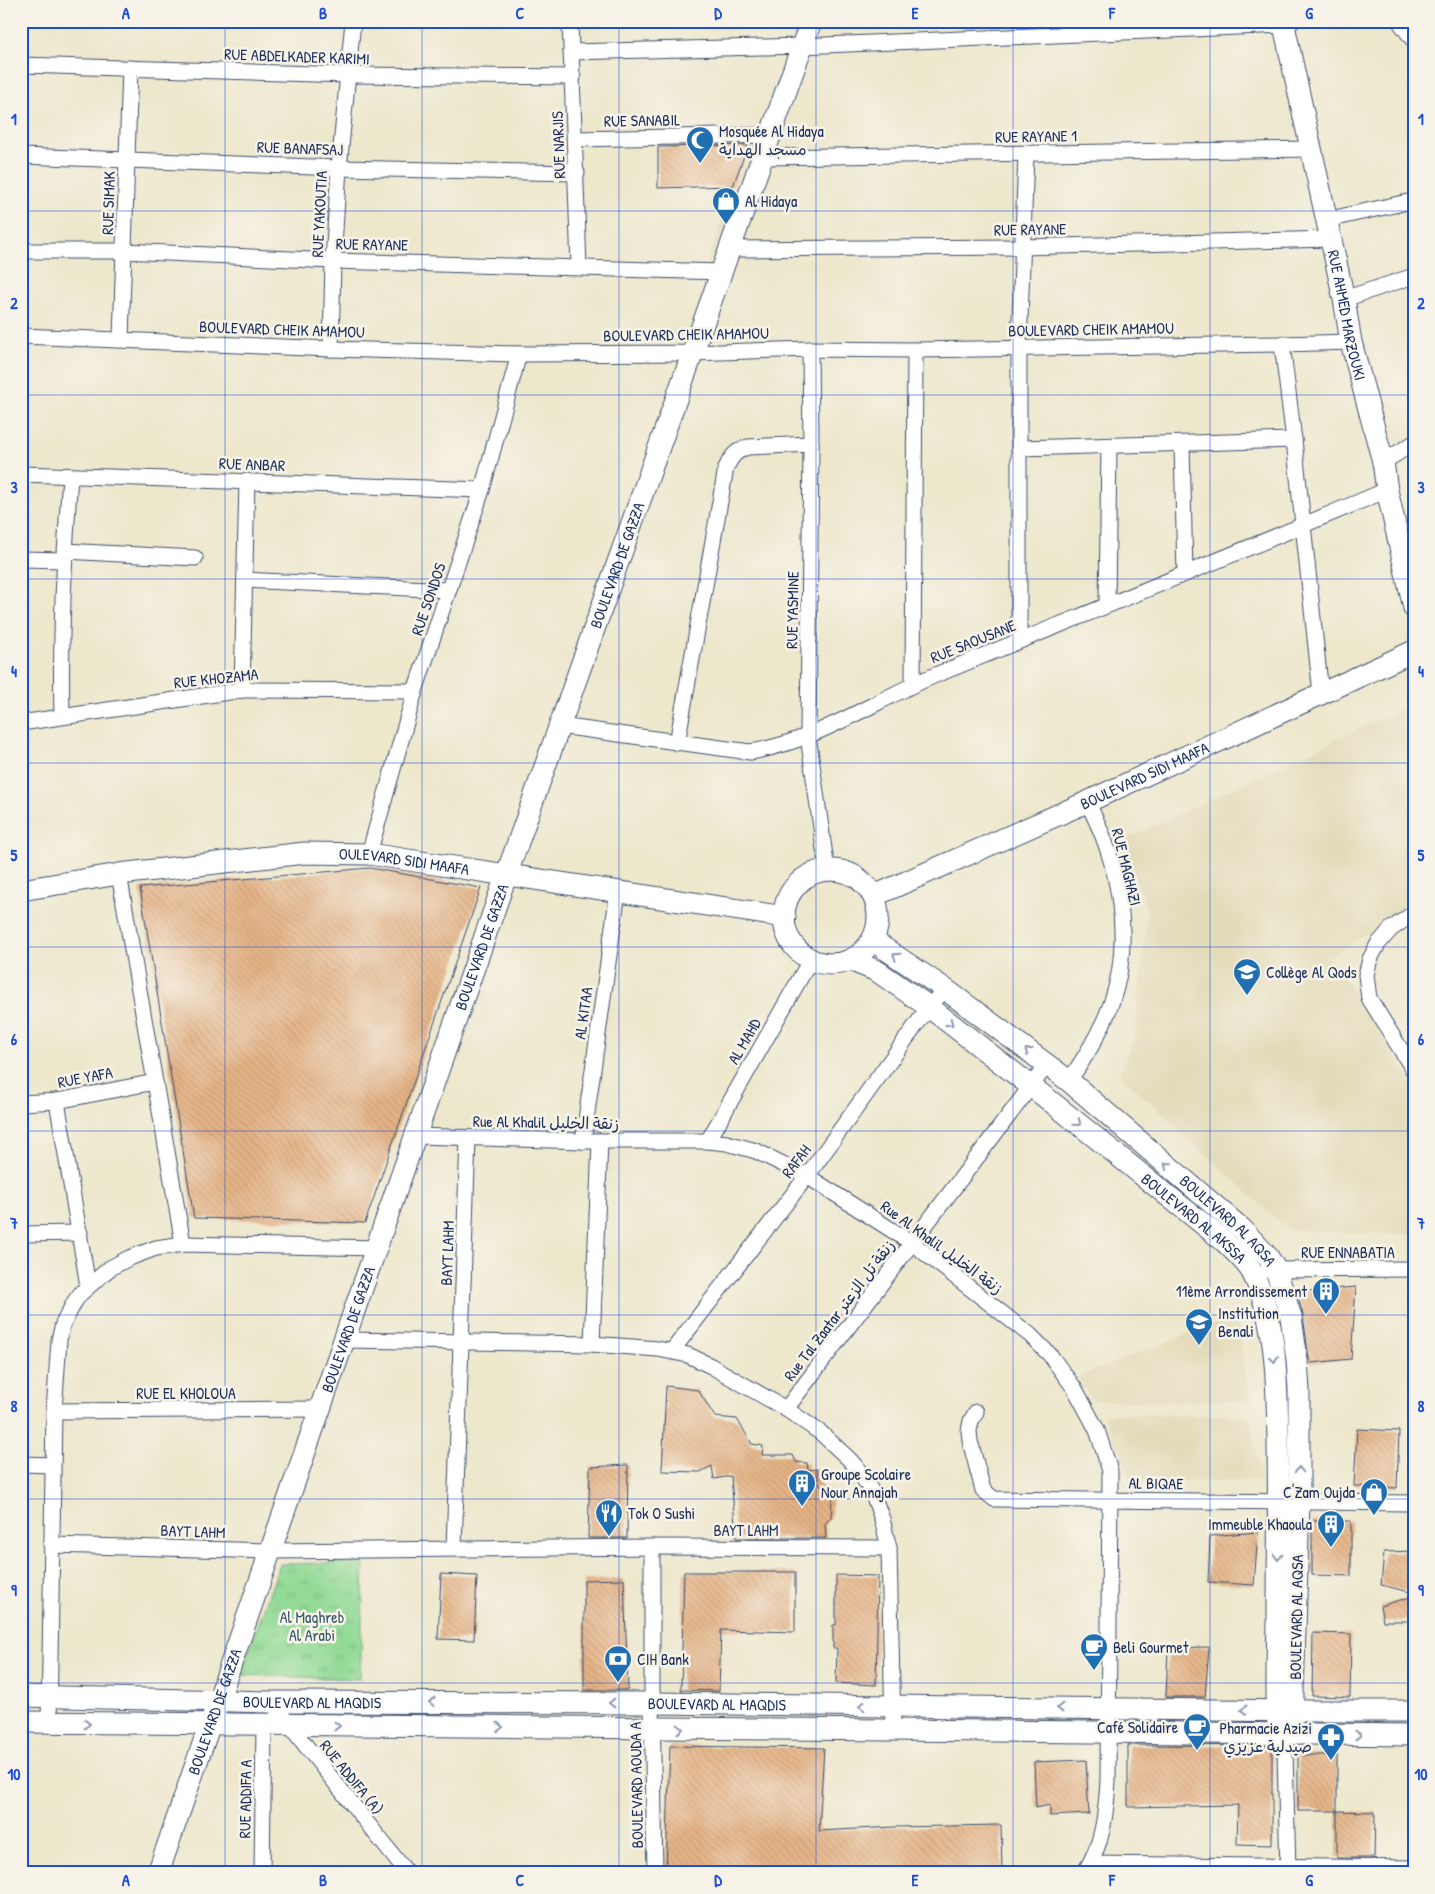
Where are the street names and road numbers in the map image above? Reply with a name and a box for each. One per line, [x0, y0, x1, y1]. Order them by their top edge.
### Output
street label: RUE ABDELKADER KARIMI [224, 42, 370, 70]
street label: RUE SANABIL [604, 108, 680, 132]
street label: RUE NARJIS [546, 110, 570, 179]
street label: RUE RAYANE 1 [995, 124, 1077, 148]
street label: RUE BANAFSAJ [257, 136, 343, 160]
street label: RUE SIMAK [96, 170, 120, 235]
street label: RUE YAKOUTIA [306, 170, 332, 258]
street label: RUE RAYANE [994, 217, 1066, 241]
street label: RUE RAYANE [336, 232, 408, 256]
street label: RUE AHMED MARZOUKI [1323, 248, 1372, 383]
street label: BOULEVARD CHEIK AMAMOU [199, 315, 365, 343]
street label: BOULEVARD CHEIK AMAMOU [1008, 317, 1174, 341]
street label: BOULEVARD CHEIK AMAMOU [603, 322, 769, 346]
street label: RUE ANBAR [218, 452, 286, 476]
street label: BOULEVARD DE GAZZA [584, 499, 650, 631]
street label: RUE SONDOS [405, 559, 451, 638]
street label: RUE YASMINE [780, 571, 804, 649]
street label: RUE SAOUSANE [927, 614, 1019, 668]
street label: RUE KHOZAMA [173, 663, 260, 693]
street label: BOULEVARD SIDI MAAFA [1077, 736, 1212, 815]
street label: RUE MAGHAZI [1107, 826, 1147, 908]
street label: OULEVARD SIDI MAAFA [339, 843, 471, 880]
street label: BOULEVARD DE GAZZA [449, 881, 514, 1013]
street label: AL KITAA [568, 985, 598, 1041]
street label: AL MAHD [722, 1014, 766, 1068]
street label: RUE YAFA [56, 1061, 115, 1093]
street label: Rue Al Khalil زنقة الخليل [473, 1110, 619, 1134]
street label: RAFAH [776, 1140, 816, 1182]
street label: BOULEVARD AL AKSSA [1137, 1168, 1251, 1268]
street label: BOULEVARD AL AQSA [1175, 1170, 1282, 1270]
street label: Rue Al Khalil زنقة الخليل [876, 1195, 1008, 1299]
street label: BAYT LAHM [435, 1220, 459, 1286]
street label: Rue Tal Zaatar زنقة تل الزعتر [779, 1235, 899, 1385]
street label: RUE ENNABATIA [1301, 1241, 1395, 1263]
street label: BOULEVARD DE GAZZA [316, 1263, 380, 1395]
street label: RUE EL KHOLOUA [136, 1382, 236, 1404]
street label: AL BIQAE [1128, 1472, 1184, 1494]
street label: BAYT LAHM [160, 1519, 226, 1543]
street label: BAYT LAHM [714, 1519, 778, 1541]
street label: BOULEVARD AL AQSA [1284, 1554, 1308, 1680]
street label: BOULEVARD DE GAZZA [182, 1645, 247, 1778]
street label: BOULEVARD AL MAQDIS [243, 1690, 382, 1713]
street label: BOULEVARD AL MAQDIS [648, 1692, 787, 1716]
street label: BOULEVARD AOUDA A [624, 1721, 648, 1848]
street label: RUE ADDIFA (A) [315, 1735, 389, 1819]
street label: RUE ADDIFA A [233, 1759, 257, 1839]

